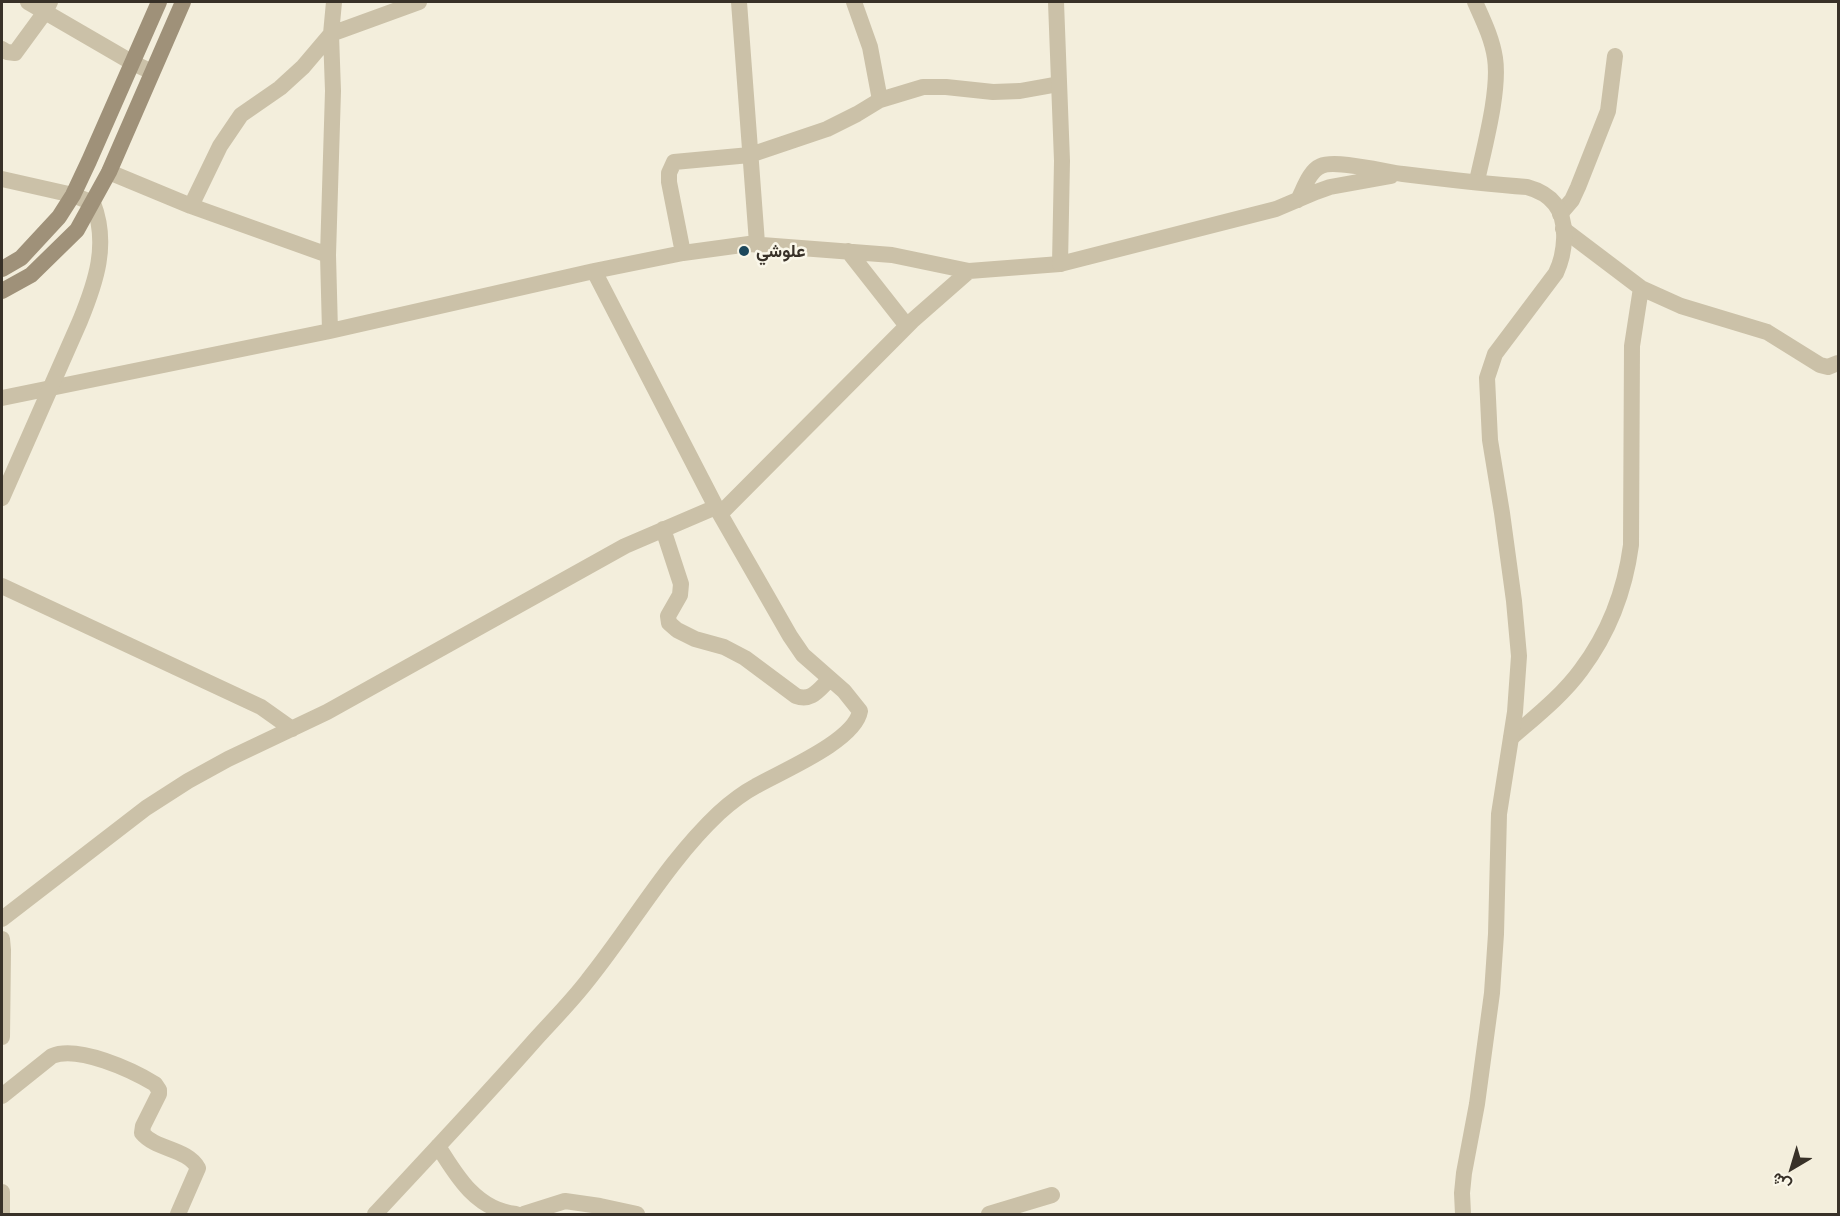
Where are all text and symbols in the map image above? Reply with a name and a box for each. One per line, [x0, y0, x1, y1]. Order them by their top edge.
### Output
place label: علوشي [756, 240, 806, 262]
marker: علوشي [737, 244, 751, 258]
north arrow [1762, 1138, 1822, 1198]
text: ش [1767, 1169, 1794, 1196]

